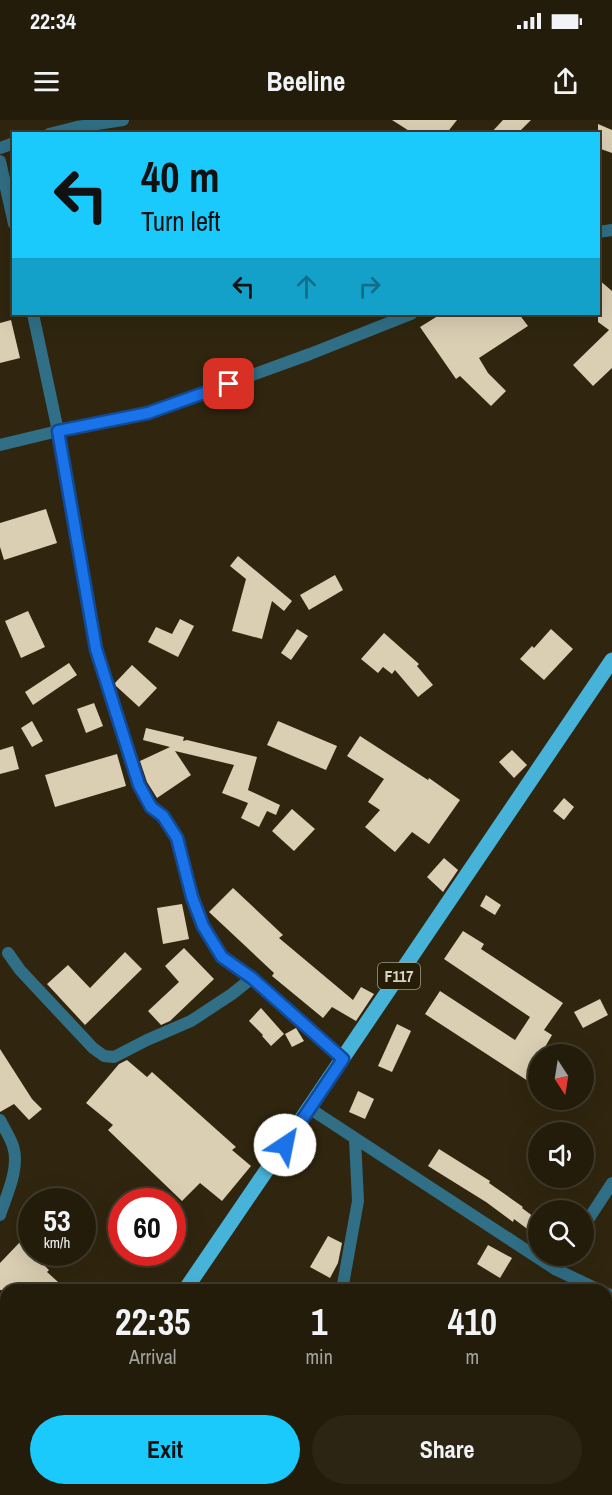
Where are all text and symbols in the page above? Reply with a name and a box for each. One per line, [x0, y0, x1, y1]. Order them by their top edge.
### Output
text: 22:34 [30, 6, 76, 36]
text: Beeline [267, 63, 345, 99]
icon: menu [30, 65, 63, 98]
icon: share [549, 65, 582, 98]
text: 40 m [141, 149, 220, 205]
icon: left [42, 156, 120, 234]
text: Turn left [141, 203, 220, 239]
icon: left [227, 270, 260, 303]
icon: ahead [290, 270, 323, 303]
icon: right [353, 270, 386, 303]
pin [203, 358, 254, 409]
icon: arrive [212, 367, 245, 400]
road number: F117 [378, 963, 420, 989]
north arrow [528, 1044, 594, 1110]
map controls [528, 1044, 594, 1266]
position arrow [253, 1113, 317, 1177]
button: sound [528, 1122, 594, 1188]
speed limit sign: 60 [108, 1188, 186, 1266]
text: 53 [43, 1200, 71, 1240]
button: search [528, 1200, 594, 1266]
text: km/h [44, 1232, 70, 1253]
text: 22:35 [115, 1298, 190, 1346]
text: 1 [311, 1298, 327, 1346]
text: 410 [448, 1298, 497, 1346]
text: Arrival [129, 1343, 176, 1370]
text: min [305, 1343, 333, 1370]
text: m [466, 1343, 479, 1370]
button: Exit [30, 1415, 300, 1484]
button: Share [312, 1415, 582, 1484]

